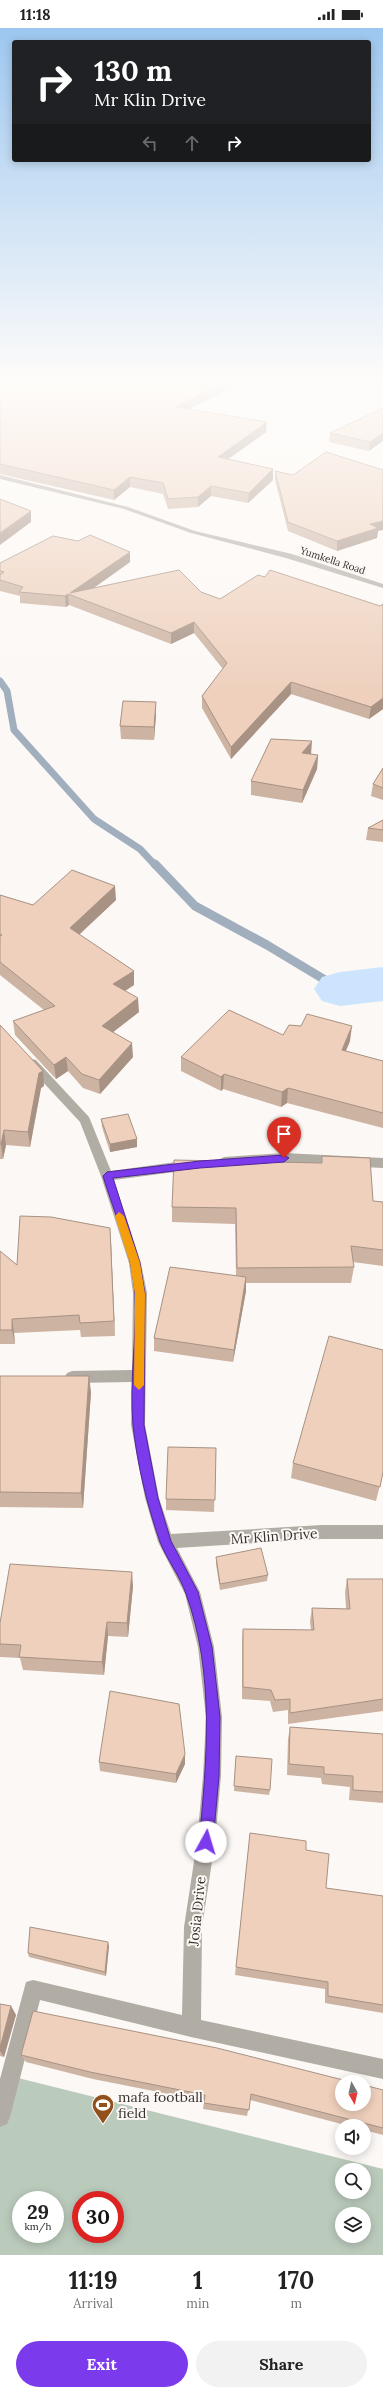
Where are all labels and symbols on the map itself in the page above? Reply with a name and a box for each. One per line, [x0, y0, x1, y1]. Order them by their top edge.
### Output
street label: Yumkella Road [298, 543, 367, 577]
pin [267, 1117, 301, 1158]
street label: Mr Klin Drive [230, 1524, 318, 1548]
position arrow [185, 1821, 227, 1863]
street label: Josia Drive [184, 1875, 210, 1948]
north arrow [335, 2075, 371, 2111]
place label: mafa football field [118, 2088, 203, 2122]
sports icon: mafa football field [90, 2092, 116, 2125]
speed limit sign: 30 [72, 2191, 124, 2243]

